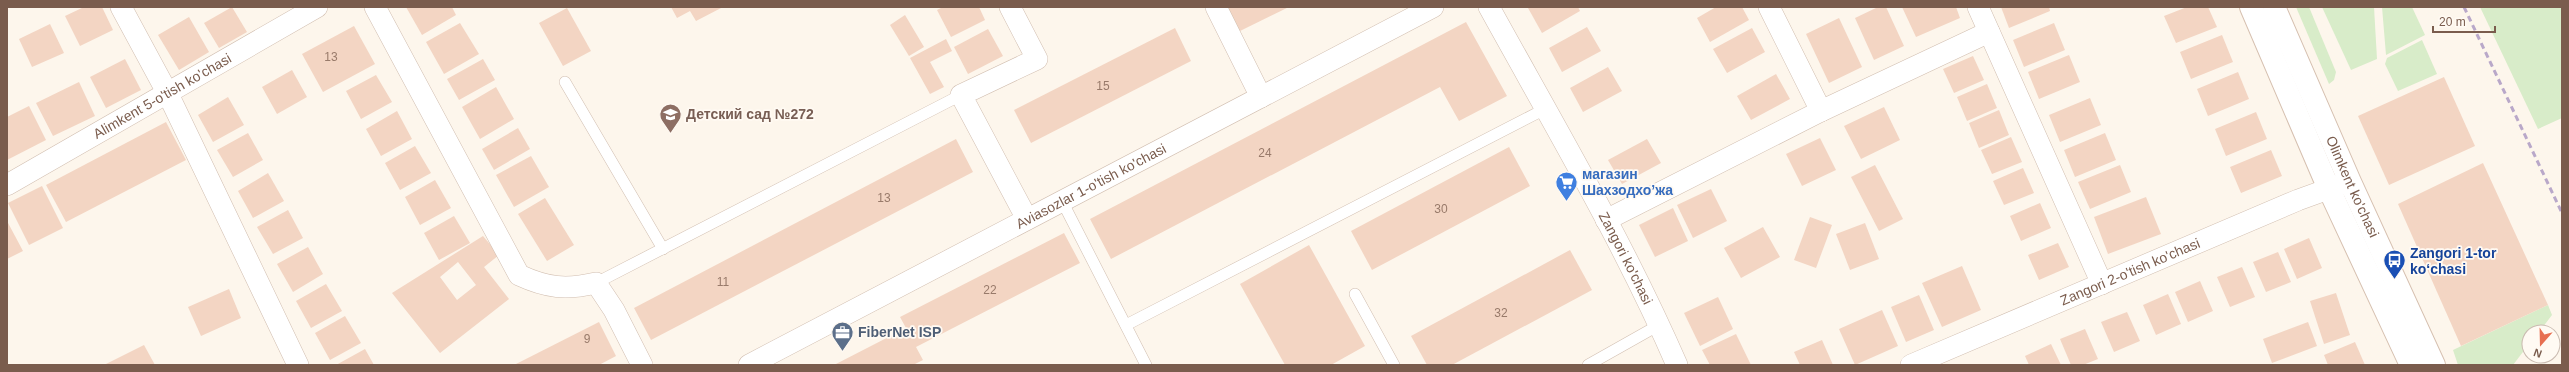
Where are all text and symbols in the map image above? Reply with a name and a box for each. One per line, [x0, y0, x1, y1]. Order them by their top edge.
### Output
scale bar [2433, 8, 2495, 34]
text: 20 m [2439, 15, 2466, 29]
street label: Alimkent 5-o'tish ko'chasi [90, 50, 234, 142]
house number: 13 [324, 50, 338, 64]
house number: 15 [1096, 79, 1110, 93]
school or university icon: Детский сад №272 [657, 101, 683, 134]
place label: Детский сад №272 [686, 106, 814, 122]
street label: Olimkent ko'chasi [2323, 133, 2382, 240]
street label: Aviasozlar 1-o'tish ko'chasi [1013, 140, 1169, 232]
house number: 24 [1258, 146, 1272, 160]
place label: магазин Шахзодхо’жа [1582, 166, 1673, 198]
supermarket icon: магазин Шахзодхо’жа [1553, 169, 1579, 202]
house number: 13 [877, 191, 891, 205]
house number: 30 [1434, 202, 1448, 216]
street label: Zangori ko'chasi [1596, 209, 1656, 307]
street label: Zangori 2-o'tish ko'chasi [2058, 235, 2202, 308]
place label: Zangori 1-tor ko‘chasi [2410, 245, 2497, 277]
bus stop icon: Zangori 1-tor ko‘chasi [2382, 248, 2408, 281]
house number: 11 [717, 275, 730, 289]
house number: 22 [983, 283, 997, 297]
house number: 32 [1494, 306, 1508, 320]
office icon: FiberNet ISP [830, 319, 856, 352]
place label: FiberNet ISP [858, 324, 941, 340]
north arrow [2521, 324, 2561, 364]
house number: 9 [584, 332, 591, 346]
text: N [2532, 346, 2543, 360]

